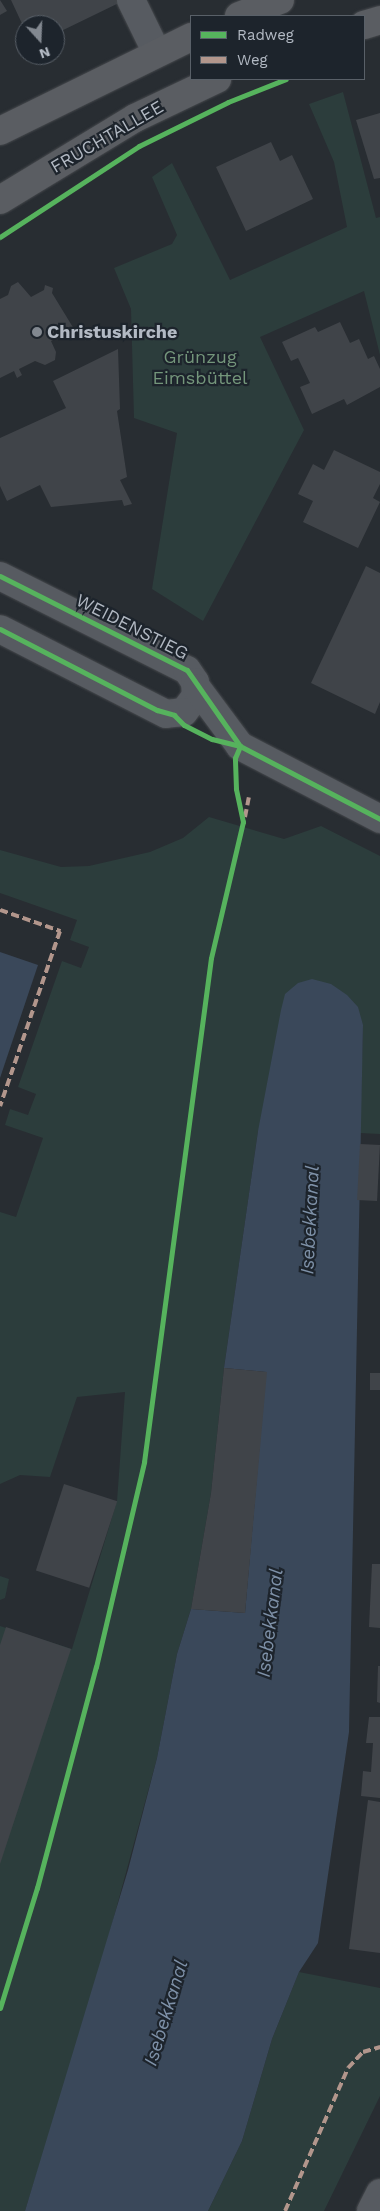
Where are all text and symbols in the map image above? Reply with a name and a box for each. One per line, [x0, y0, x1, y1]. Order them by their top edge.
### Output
north arrow [15, 15, 65, 65]
legend [190, 15, 365, 80]
text: Radweg [237, 26, 294, 44]
text: N [37, 44, 52, 62]
text: Weg [237, 51, 268, 69]
street label: FRUCHTALLEE [47, 96, 167, 178]
place label: Christuskirche [47, 321, 177, 343]
marker: Christuskirche [31, 326, 43, 338]
park label: Grünzug Eimsbüttel [152, 347, 248, 389]
street label: WEIDENSTIEG [72, 589, 192, 665]
water label: Isebekkanal [296, 1165, 324, 1275]
water label: Isebekkanal [252, 1567, 288, 1679]
water label: Isebekkanal [139, 1957, 193, 2069]

